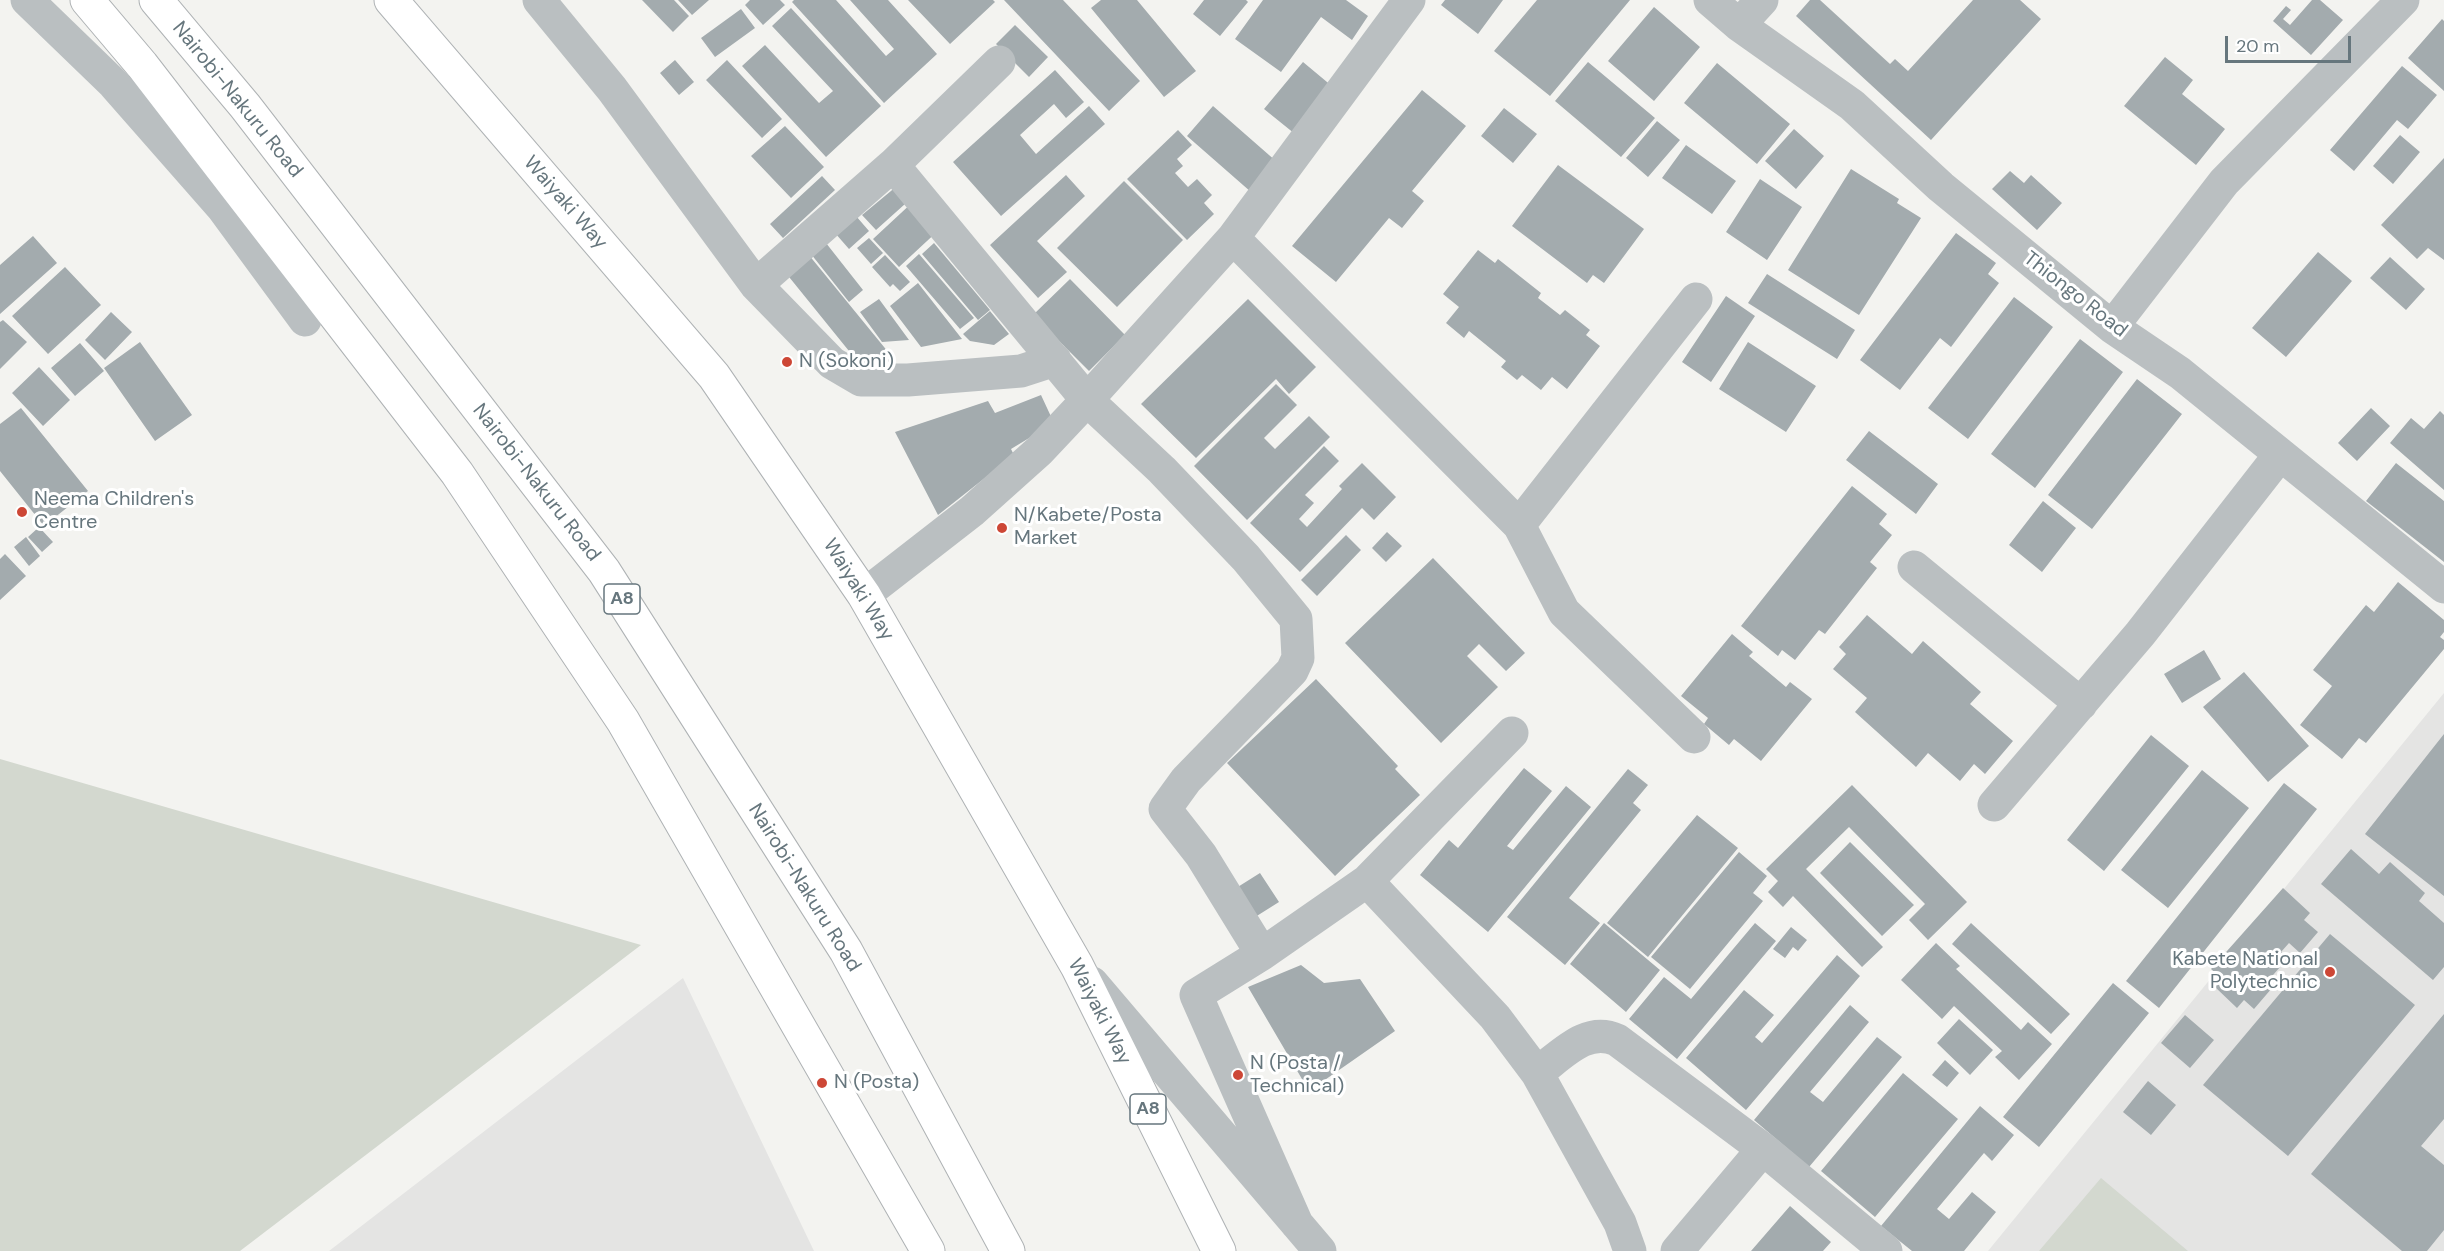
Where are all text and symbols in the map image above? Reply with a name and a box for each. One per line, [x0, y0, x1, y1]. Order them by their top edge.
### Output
street label: Nairobi-Nakuru Road [167, 17, 307, 183]
scale bar [2228, 24, 2354, 62]
text: 20 m [2236, 34, 2279, 58]
street label: Waiyaki Way [518, 151, 612, 255]
street label: Thiongo Road [2018, 247, 2132, 343]
place label: N (Sokoni) [799, 350, 894, 374]
marker: N (Sokoni) [780, 355, 794, 369]
street label: Nairobi-Nakuru Road [467, 399, 605, 567]
place label: Neema Children's Centre [34, 488, 194, 535]
place label: N/Kabete/Posta Market [1014, 504, 1162, 551]
marker: Neema Children's Centre [15, 505, 29, 519]
marker: N/Kabete/Posta Market [995, 521, 1009, 535]
street label: Waiyaki Way [817, 535, 899, 645]
road number: A8 [604, 584, 640, 614]
street label: Nairobi-Nakuru Road [743, 800, 865, 976]
place label: Kabete National Polytechnic [2172, 948, 2318, 995]
street label: Waiyaki Way [1062, 955, 1136, 1069]
marker: Kabete National Polytechnic [2323, 965, 2337, 979]
place label: N (Posta / Technical) [1250, 1052, 1344, 1099]
marker: N (Posta / Technical) [1231, 1068, 1245, 1082]
place label: N (Posta) [834, 1071, 919, 1095]
marker: N (Posta) [815, 1076, 829, 1090]
road number: A8 [1130, 1094, 1166, 1124]

